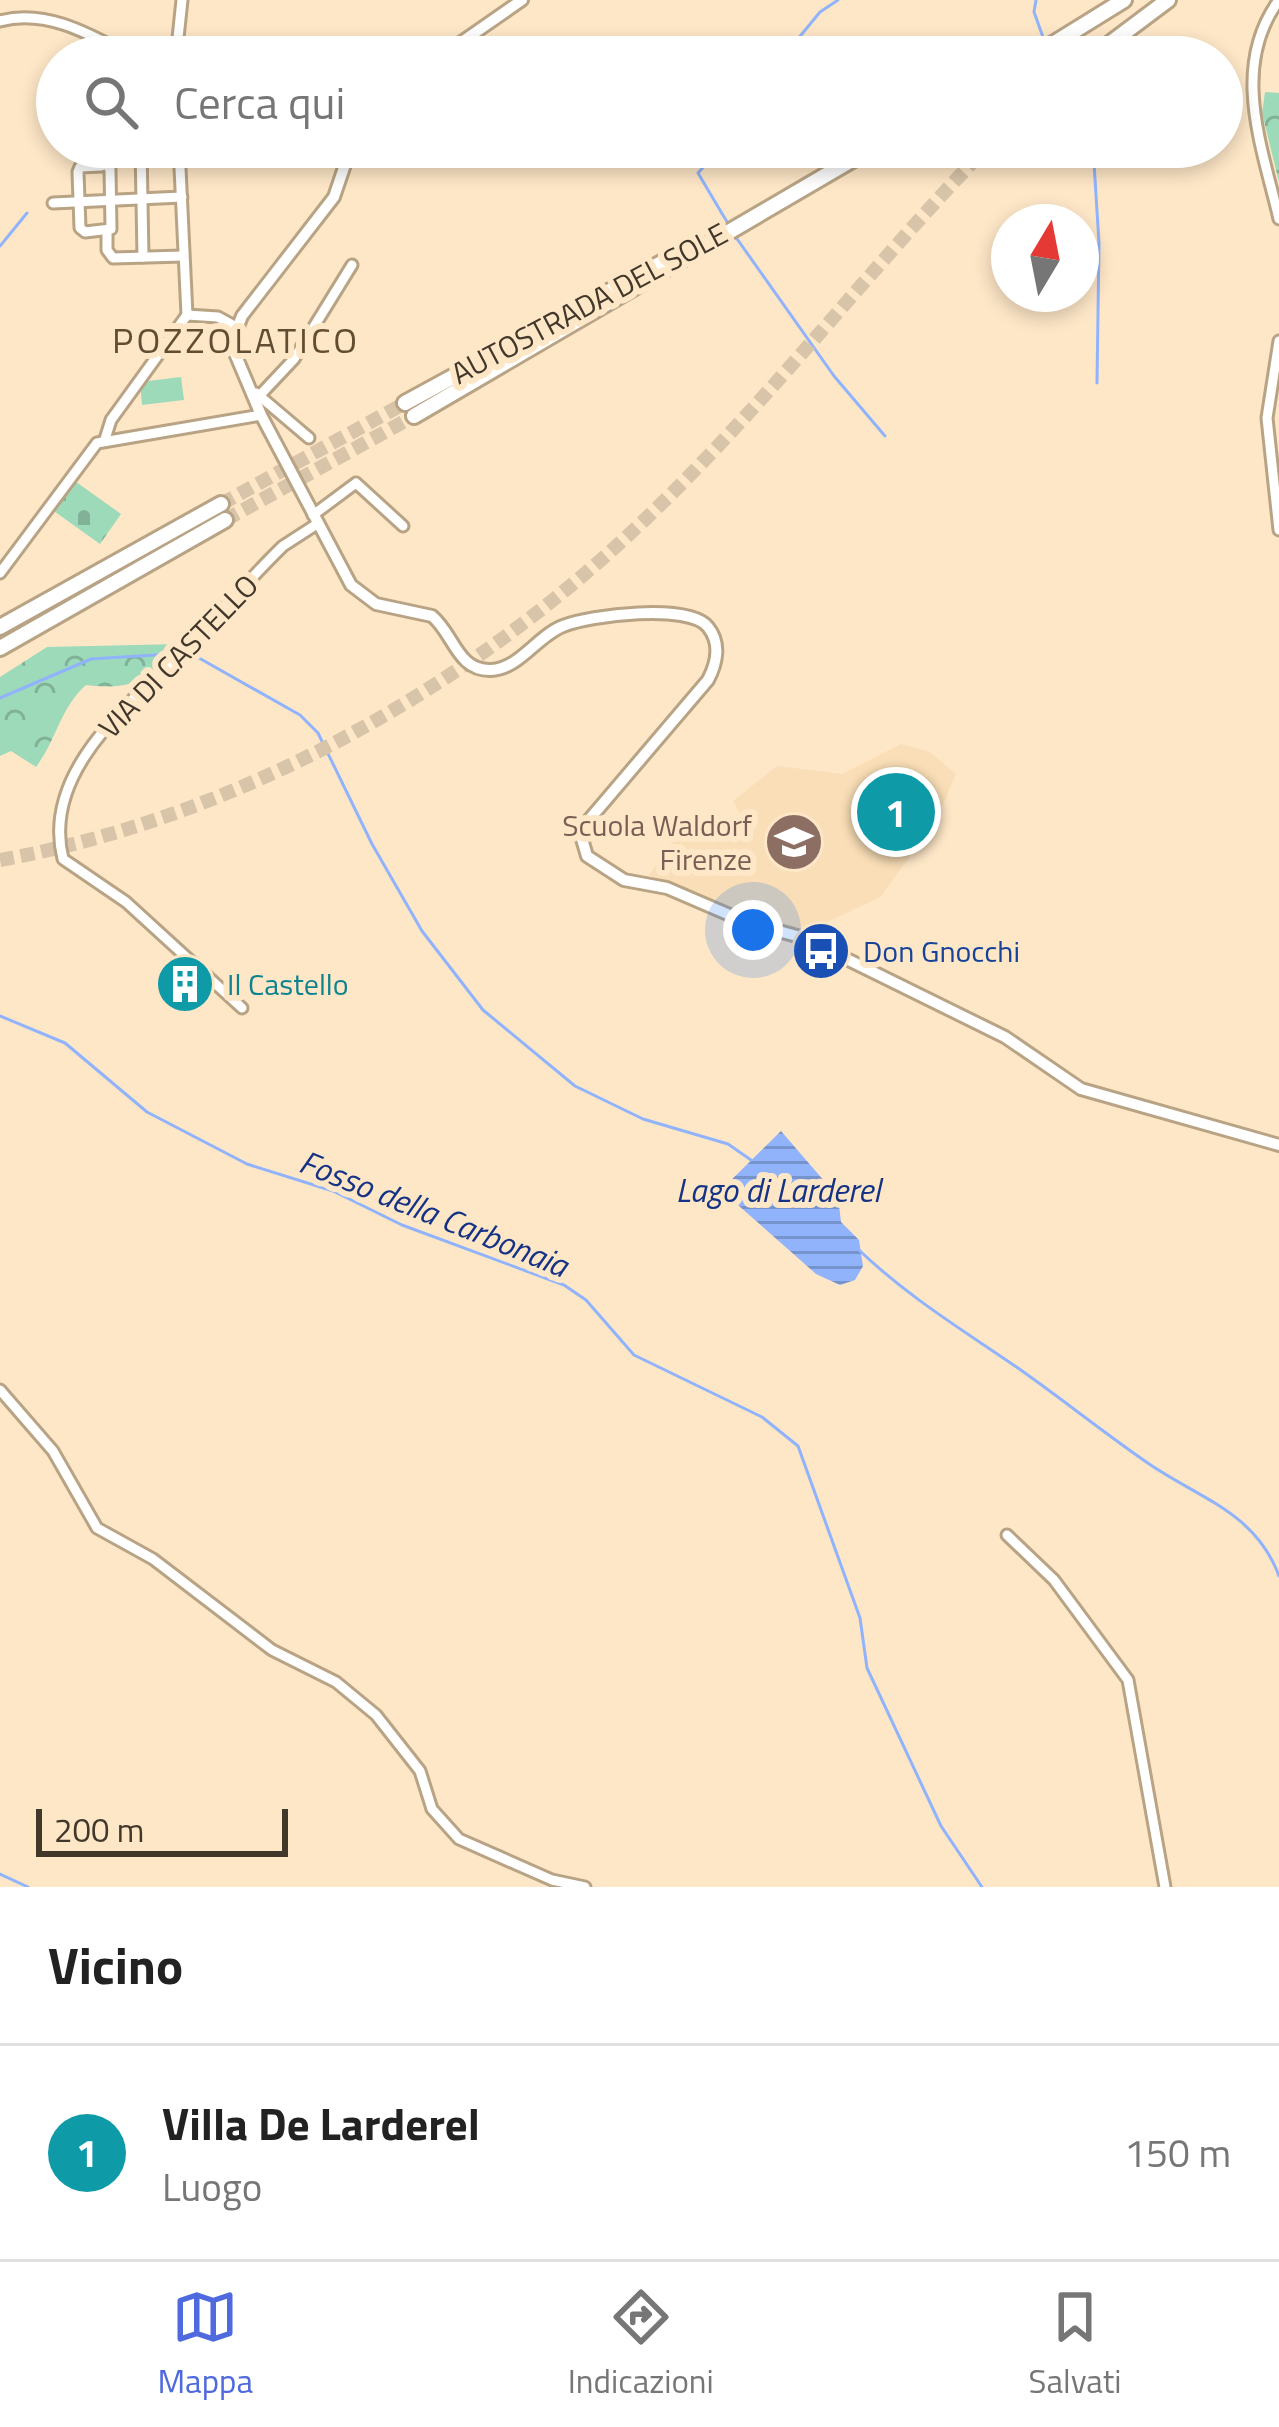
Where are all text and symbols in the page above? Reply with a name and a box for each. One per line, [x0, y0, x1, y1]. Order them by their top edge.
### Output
search box [36, 36, 1243, 168]
text: Cerca qui [174, 68, 345, 136]
icon: search [78, 69, 144, 135]
north arrow [991, 204, 1099, 312]
street label: AUTOSTRADA DEL SOLE [442, 211, 736, 395]
district label: POZZOLATICO [112, 312, 360, 367]
street label: VIA DI CASTELLO [87, 563, 269, 749]
pin: 1 [857, 767, 935, 857]
place label: Scuola Waldorf Firenze [562, 802, 752, 882]
school or university icon: Scuola Waldorf Firenze [763, 811, 825, 873]
your location [723, 900, 783, 960]
bus stop icon: Don Gnocchi [790, 920, 852, 982]
place label: Don Gnocchi [863, 928, 1020, 974]
building icon: Il Castello [154, 953, 216, 1015]
place label: Il Castello [227, 961, 349, 1007]
water label: Fosso della Carbonaia [292, 1136, 578, 1291]
water label: Lago di Larderel [676, 1165, 884, 1215]
scale bar [36, 1803, 288, 1856]
text: 200 m [54, 1805, 144, 1855]
text: Vicino [48, 1926, 183, 2004]
text: Villa De Larderel [162, 2089, 480, 2157]
text: 1 [76, 2123, 98, 2182]
text: 150 m [1124, 2123, 1231, 2182]
text: Luogo [162, 2157, 262, 2216]
tab: Mappa [157, 2284, 253, 2406]
tab: Indicazioni [568, 2284, 714, 2406]
tab: Salvati [1029, 2284, 1122, 2406]

